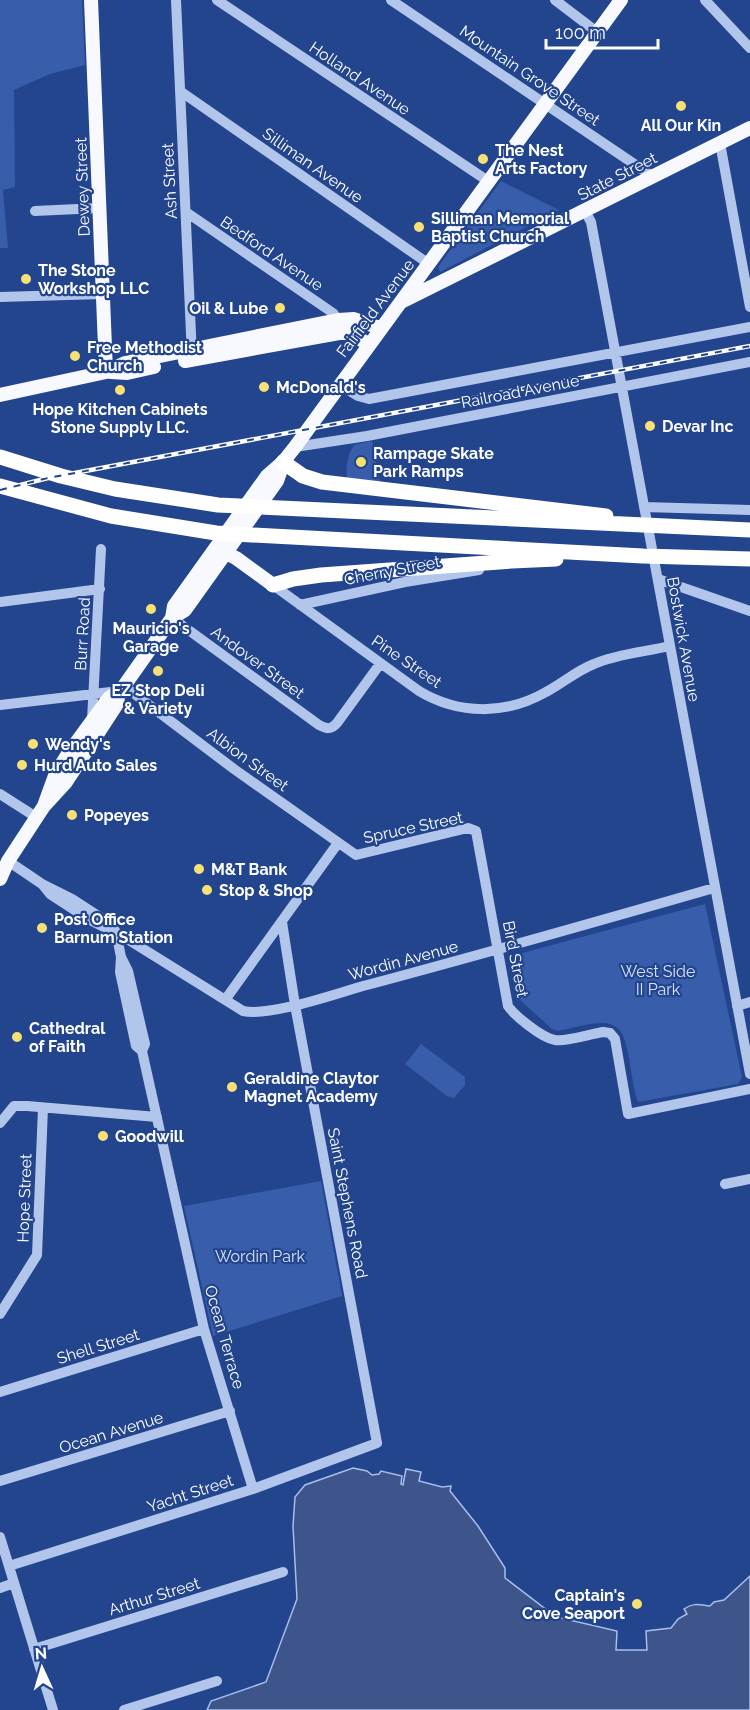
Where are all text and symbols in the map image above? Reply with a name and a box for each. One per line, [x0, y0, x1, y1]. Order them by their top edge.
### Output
scale bar [546, 12, 658, 50]
street label: Mountain Grove Street [456, 21, 604, 130]
text: 100 m [555, 22, 606, 43]
street label: Holland Avenue [306, 38, 414, 119]
marker: All Our Kin [674, 99, 688, 113]
place label: All Our Kin [641, 116, 721, 135]
street label: Silliman Avenue [259, 124, 366, 207]
street label: Dewey Street [71, 136, 94, 237]
place label: The Nest Arts Factory [495, 141, 587, 178]
street label: Ash Street [158, 142, 181, 220]
street label: State Street [574, 148, 661, 205]
marker: The Nest Arts Factory [476, 152, 490, 166]
place label: Silliman Memorial Baptist Church [431, 209, 570, 246]
street label: Bedford Avenue [217, 212, 327, 295]
marker: Silliman Memorial Baptist Church [412, 220, 426, 234]
street label: Fairfield Avenue [332, 256, 418, 361]
place label: The Stone Workshop LLC [38, 261, 149, 298]
marker: The Stone Workshop LLC [19, 272, 33, 286]
place label: Oil & Lube [189, 299, 268, 318]
marker: Oil & Lube [273, 301, 287, 315]
place label: Free Methodist Church [87, 338, 202, 375]
marker: Free Methodist Church [68, 349, 82, 363]
street label: Railroad Avenue [459, 371, 581, 412]
place label: McDonald's [276, 378, 366, 397]
marker: McDonald's [257, 380, 271, 394]
marker: Hope Kitchen Cabinets Stone Supply LLC. [113, 383, 127, 397]
place label: Hope Kitchen Cabinets Stone Supply LLC. [32, 400, 208, 437]
place label: Devar Inc [662, 417, 734, 436]
marker: Devar Inc [643, 419, 657, 433]
place label: Rampage Skate Park Ramps [373, 444, 494, 481]
marker: Rampage Skate Park Ramps [354, 455, 368, 469]
street label: Cherry Street [342, 552, 442, 589]
street label: Bostwick Avenue [663, 575, 704, 703]
street label: Burr Road [71, 597, 94, 671]
marker: Mauricio's Garage [144, 602, 158, 616]
place label: Mauricio's Garage [112, 619, 190, 656]
street label: Andover Street [207, 622, 309, 703]
street label: Pine Street [368, 631, 446, 692]
marker: EZ Stop Deli & Variety [151, 664, 165, 678]
place label: EZ Stop Deli & Variety [111, 681, 205, 718]
street label: Albion Street [203, 724, 293, 796]
place label: Wendy's [45, 735, 111, 754]
marker: Wendy's [26, 737, 40, 751]
place label: Hurd Auto Sales [34, 756, 157, 775]
marker: Hurd Auto Sales [15, 758, 29, 772]
place label: Popeyes [84, 806, 149, 825]
marker: Popeyes [65, 808, 79, 822]
street label: Spruce Street [362, 808, 465, 847]
place label: M&T Bank [211, 860, 287, 879]
marker: M&T Bank [192, 862, 206, 876]
place label: Stop & Shop [219, 881, 313, 900]
marker: Stop & Shop [200, 883, 214, 897]
place label: Post Office Barnum Station [54, 910, 173, 947]
street label: Bird Street [499, 919, 532, 1000]
marker: Post Office Barnum Station [35, 921, 49, 935]
street label: Wordin Avenue [346, 937, 460, 984]
park label: West Side II Park [621, 962, 695, 999]
place label: Cathedral of Faith [29, 1019, 106, 1056]
marker: Cathedral of Faith [10, 1030, 24, 1044]
place label: Geraldine Claytor Magnet Academy [244, 1069, 379, 1106]
marker: Geraldine Claytor Magnet Academy [225, 1080, 239, 1094]
street label: Saint Stephens Road [324, 1126, 371, 1280]
place label: Goodwill [115, 1127, 185, 1146]
marker: Goodwill [96, 1129, 110, 1143]
street label: Hope Street [13, 1153, 36, 1243]
park label: Wordin Park [215, 1247, 306, 1266]
street label: Ocean Terrace [201, 1283, 248, 1391]
street label: Shell Street [55, 1325, 142, 1368]
street label: Ocean Avenue [57, 1408, 166, 1457]
street label: Yacht Street [145, 1470, 236, 1516]
street label: Arthur Street [106, 1573, 203, 1619]
place label: Captain's Cove Seaport [522, 1586, 625, 1623]
marker: Captain's Cove Seaport [630, 1597, 644, 1611]
north arrow [12, 1638, 72, 1698]
text: N [34, 1644, 48, 1663]

